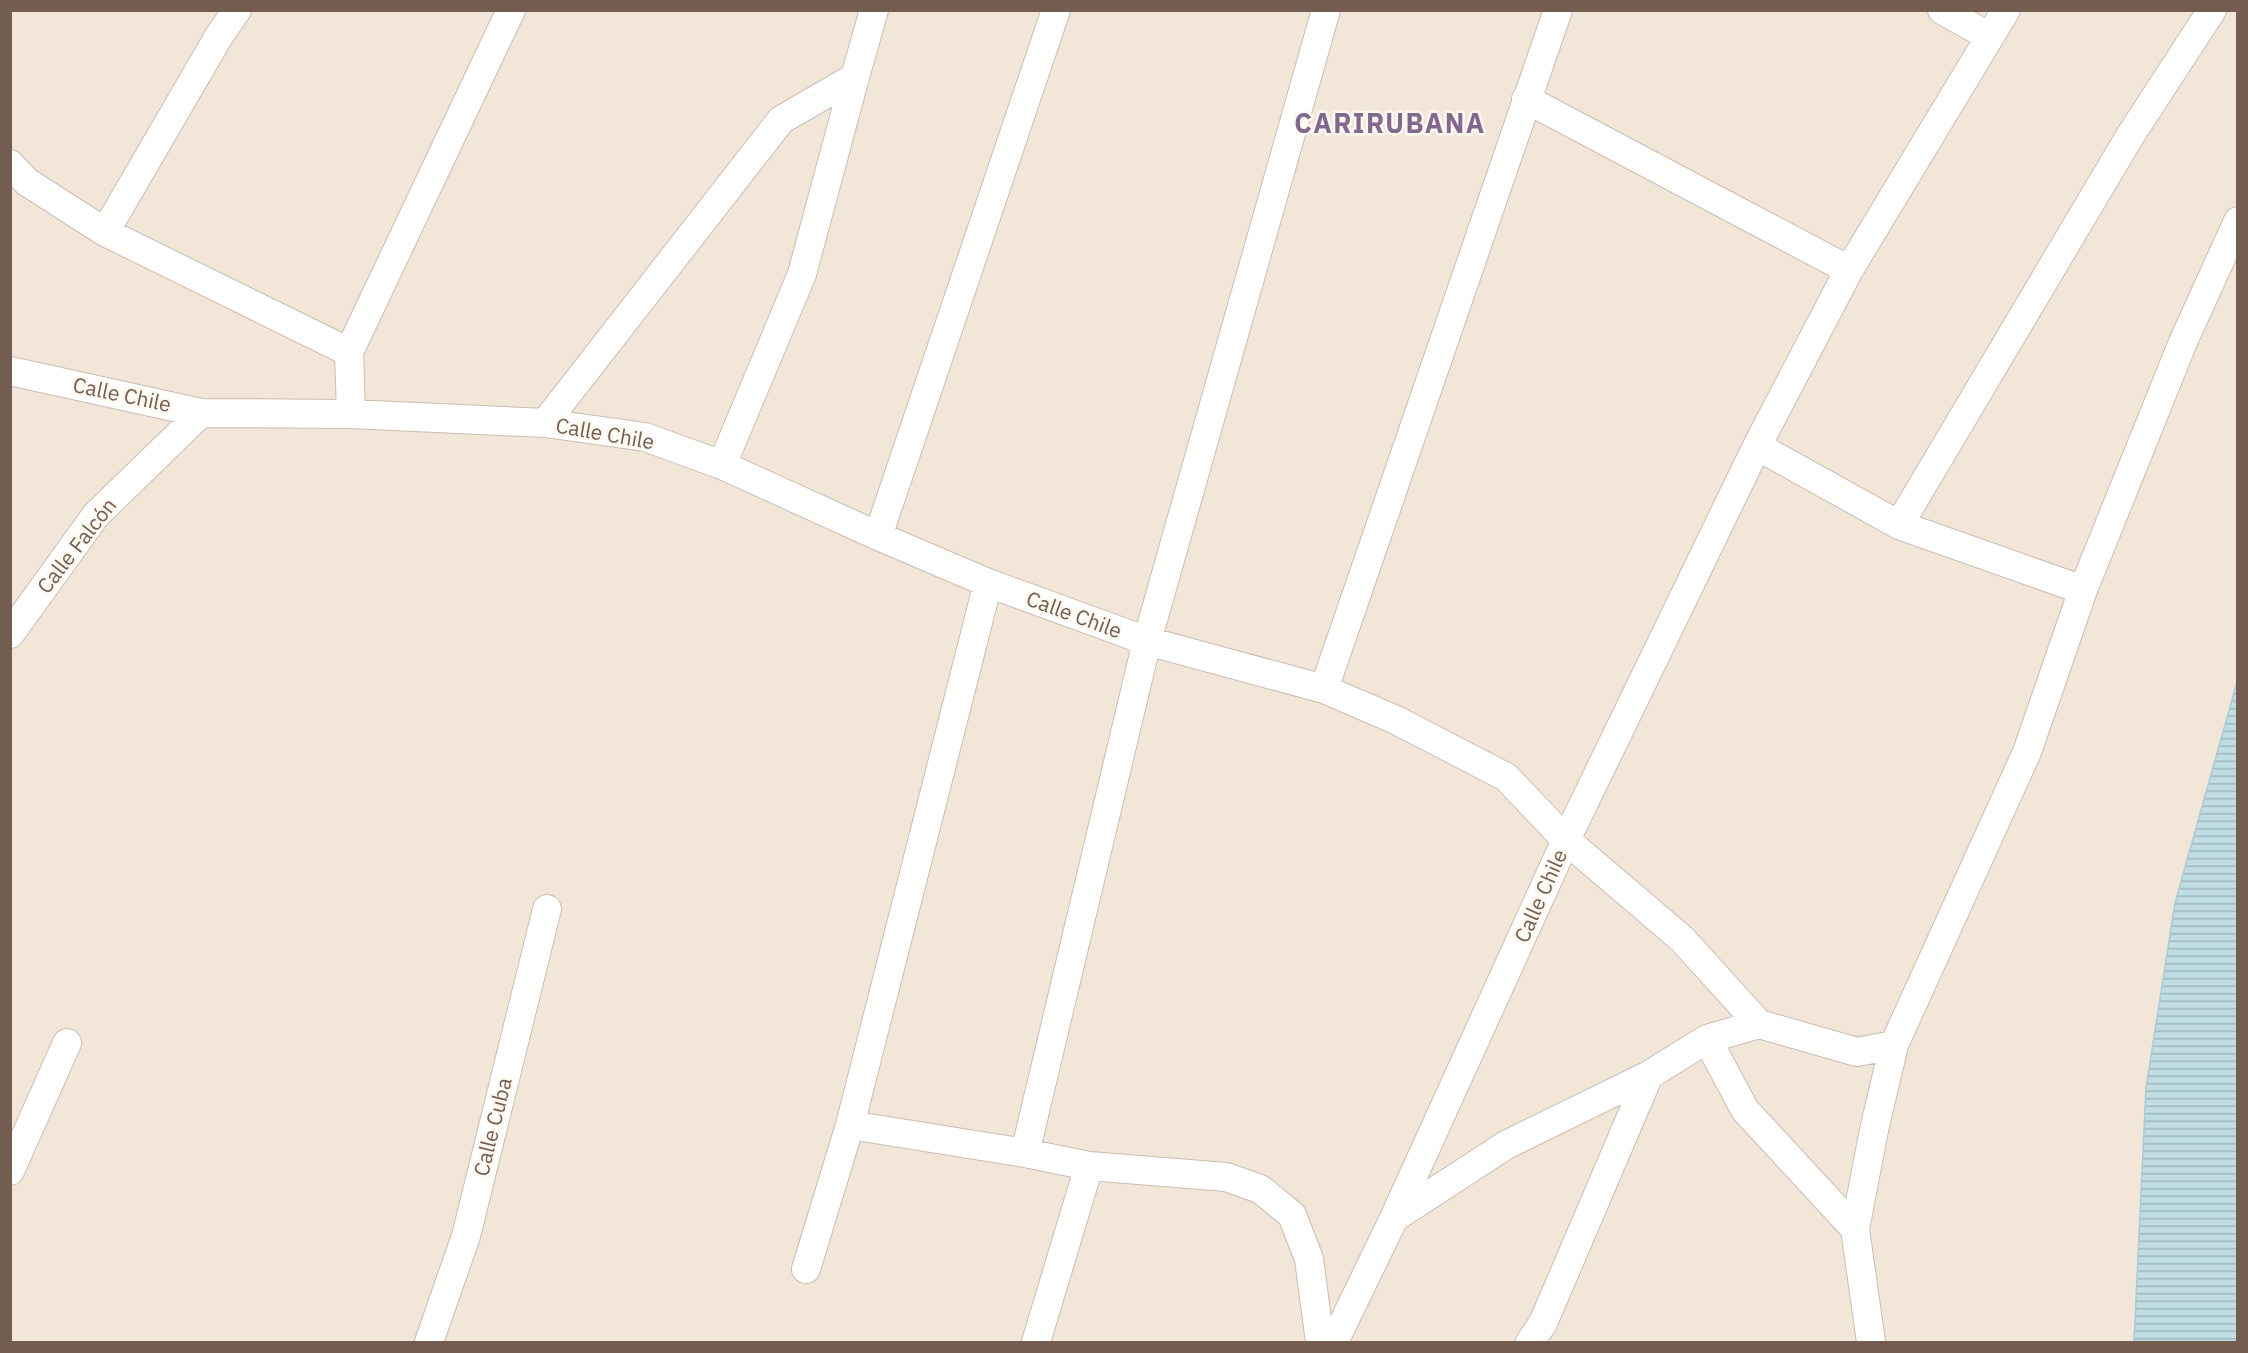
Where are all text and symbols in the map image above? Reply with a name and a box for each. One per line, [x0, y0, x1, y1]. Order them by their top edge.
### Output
district label: CARIRUBANA [1294, 105, 1486, 140]
street label: Calle Chile [71, 370, 174, 418]
street label: Calle Chile [554, 411, 657, 455]
street label: Calle Falcón [30, 492, 122, 599]
street label: Calle Chile [1023, 584, 1126, 644]
street label: Calle Chile [1507, 844, 1573, 947]
street label: Calle Cuba [466, 1075, 518, 1179]

